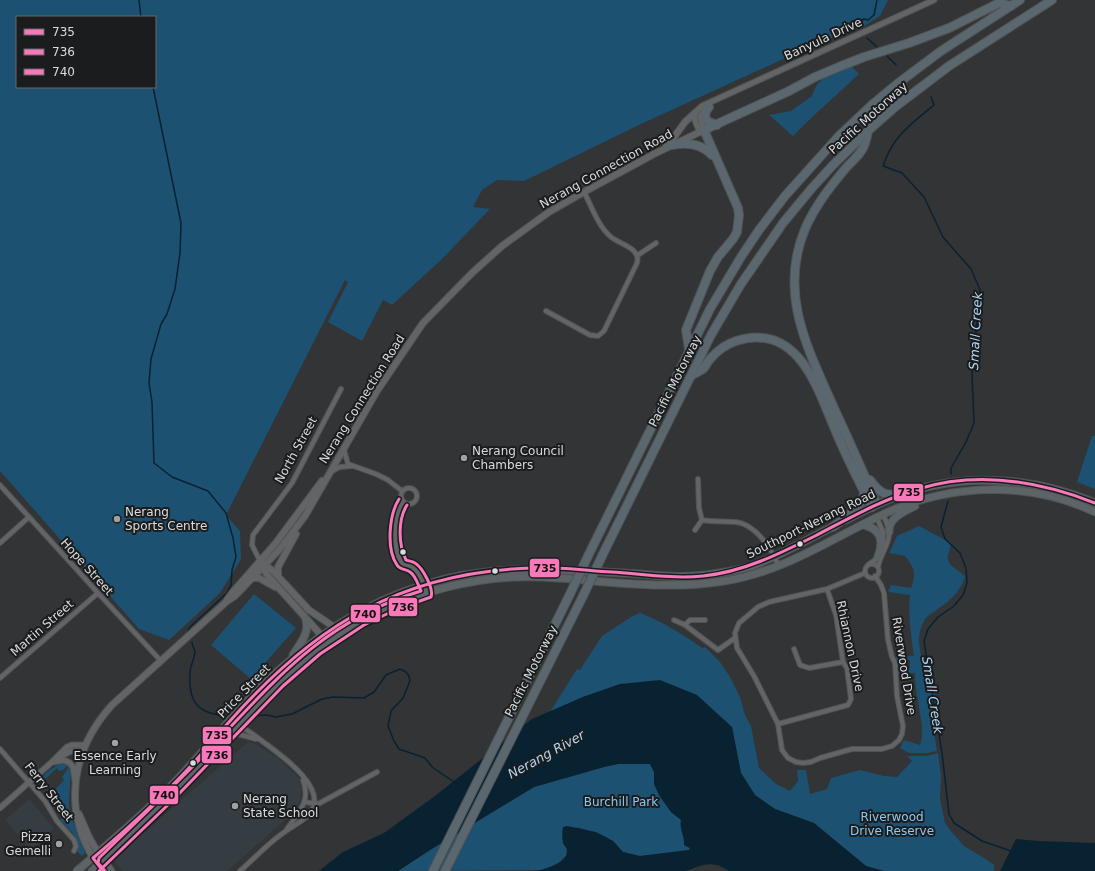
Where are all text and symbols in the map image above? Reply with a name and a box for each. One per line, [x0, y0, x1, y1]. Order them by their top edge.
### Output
street label: Banyula Drive [782, 15, 864, 63]
legend [16, 16, 156, 88]
text: 735 [52, 25, 75, 39]
text: 736 [52, 45, 75, 59]
text: 740 [52, 65, 75, 79]
street label: Pacific Motorway [826, 79, 910, 157]
street label: Nerang Connection Road [537, 127, 675, 211]
water label: Small Creek [966, 291, 985, 370]
street label: Nerang Connection Road [316, 332, 408, 466]
street label: Pacific Motorway [646, 333, 704, 429]
street label: North Street [272, 414, 320, 486]
place label: Nerang Council Chambers [472, 444, 564, 472]
marker: Nerang Council Chambers [459, 453, 469, 463]
line badge: 735 [893, 483, 924, 502]
text: 735 [898, 486, 920, 499]
street label: Southport-Nerang Road [744, 487, 878, 561]
place label: Nerang Sports Centre [125, 505, 207, 533]
marker: Nerang Sports Centre [112, 514, 122, 524]
street label: Hope Street [58, 536, 116, 599]
unlabelled marker [795, 539, 805, 549]
unlabelled marker [398, 547, 408, 557]
line badge: 735 [529, 558, 560, 578]
text: 735 [534, 562, 556, 575]
unlabelled marker [490, 566, 500, 576]
street label: Martin Street [8, 597, 76, 659]
line badge: 736 [388, 597, 418, 617]
street label: Rhiannon Drive [834, 599, 866, 693]
text: 736 [392, 601, 415, 614]
line badge: 740 [350, 604, 381, 623]
text: 740 [354, 608, 377, 621]
street label: Riverwood Drive [889, 616, 919, 716]
street label: Pacific Motorway [502, 623, 560, 719]
water label: Small Creek [919, 655, 946, 735]
street label: Price Street [215, 661, 273, 721]
line badge: 735 [202, 726, 232, 745]
water label: Nerang River [505, 726, 589, 782]
text: 735 [206, 729, 228, 742]
marker: Essence Early Learning [110, 738, 120, 748]
line badge: 736 [201, 745, 232, 764]
place label: Essence Early Learning [73, 749, 157, 777]
text: 736 [206, 749, 229, 762]
unlabelled marker [188, 758, 198, 768]
street label: Ferry Street [22, 760, 76, 824]
line badge: 740 [149, 785, 179, 805]
text: 740 [153, 789, 176, 802]
place label: Nerang State School [243, 792, 318, 820]
park label: Burchill Park [584, 795, 658, 809]
marker: Nerang State School [230, 801, 240, 811]
park label: Riverwood Drive Reserve [850, 810, 934, 838]
place label: Pizza Gemelli [5, 830, 51, 858]
marker: Pizza Gemelli [54, 839, 64, 849]

